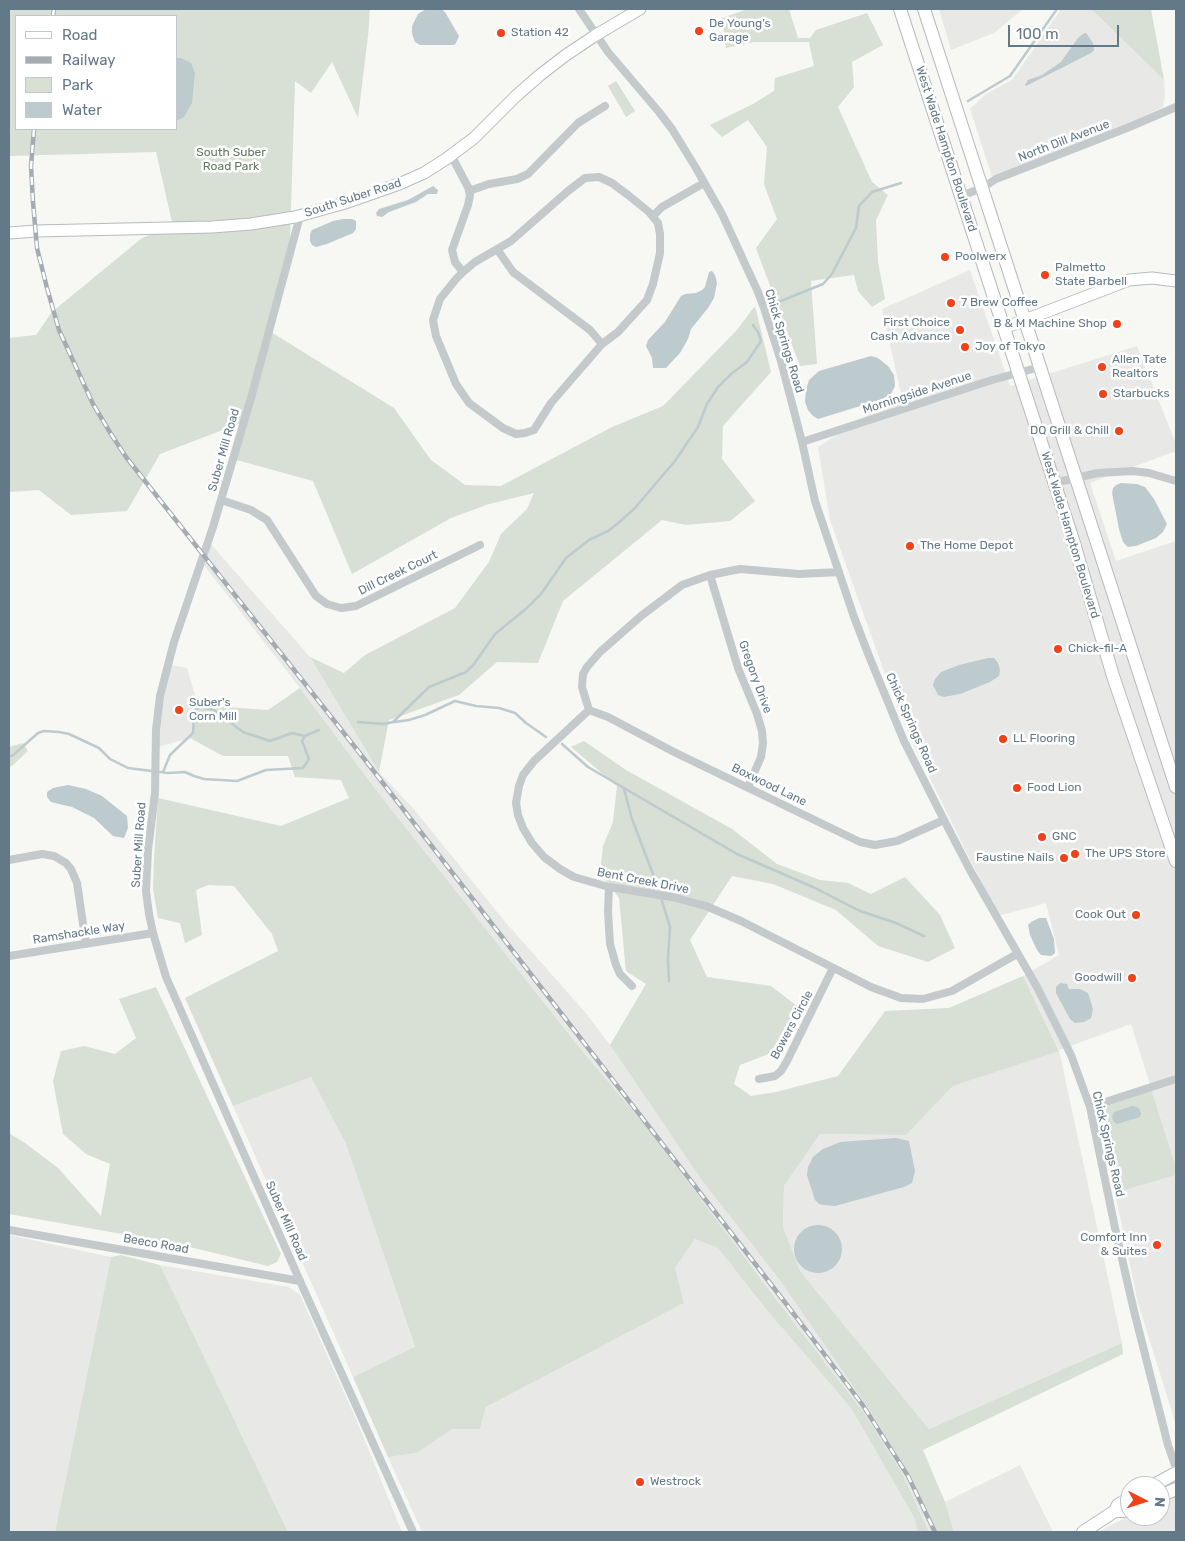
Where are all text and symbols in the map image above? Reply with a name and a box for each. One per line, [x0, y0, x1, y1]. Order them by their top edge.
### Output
legend [15, 15, 178, 130]
scale bar [1010, 15, 1121, 47]
place label: De Young's Garage [709, 17, 771, 45]
marker: De Young's Garage [693, 25, 705, 37]
text: 100 m [1016, 25, 1058, 43]
text: Road [62, 26, 98, 44]
place label: Station 42 [511, 26, 569, 40]
marker: Station 42 [495, 27, 507, 39]
text: Railway [62, 51, 116, 69]
street label: West Wade Hampton Boulevard [912, 64, 980, 234]
text: Park [62, 76, 93, 94]
text: Water [62, 101, 102, 119]
street label: North Dill Avenue [1016, 117, 1112, 165]
park label: South Suber Road Park [196, 146, 266, 174]
street label: South Suber Road [303, 176, 403, 220]
place label: Poolwerx [955, 250, 1007, 264]
marker: Poolwerx [939, 251, 951, 263]
place label: Palmetto State Barbell [1055, 261, 1127, 289]
marker: Palmetto State Barbell [1039, 269, 1051, 281]
street label: Chick Springs Road [761, 287, 807, 395]
place label: 7 Brew Coffee [961, 296, 1038, 310]
marker: 7 Brew Coffee [945, 297, 957, 309]
place label: First Choice Cash Advance [870, 316, 950, 344]
place label: B & M Machine Shop [994, 317, 1107, 331]
marker: B & M Machine Shop [1111, 318, 1123, 330]
marker: First Choice Cash Advance [954, 324, 966, 336]
place label: Joy of Tokyo [975, 340, 1045, 354]
marker: Joy of Tokyo [959, 341, 971, 353]
place label: Allen Tate Realtors [1112, 353, 1167, 381]
marker: Allen Tate Realtors [1096, 361, 1108, 373]
street label: Morningside Avenue [861, 369, 973, 417]
place label: Starbucks [1113, 387, 1170, 401]
marker: Starbucks [1097, 388, 1109, 400]
street label: Suber Mill Road [205, 407, 243, 493]
place label: DQ Grill & Chill [1030, 424, 1109, 438]
marker: DQ Grill & Chill [1113, 425, 1125, 437]
street label: West Wade Hampton Boulevard [1038, 450, 1102, 620]
place label: The Home Depot [920, 539, 1013, 553]
marker: The Home Depot [904, 540, 916, 552]
street label: Dill Creek Court [356, 548, 440, 598]
street label: Gregory Drive [735, 639, 775, 715]
place label: Chick-fil-A [1068, 642, 1127, 656]
marker: Chick-fil-A [1052, 643, 1064, 655]
street label: Chick Springs Road [882, 671, 940, 775]
place label: Suber's Corn Mill [189, 696, 237, 724]
marker: Suber's Corn Mill [173, 704, 185, 716]
place label: LL Flooring [1013, 732, 1075, 746]
marker: LL Flooring [997, 733, 1009, 745]
street label: Boxwood Lane [729, 761, 809, 809]
place label: Food Lion [1027, 781, 1082, 795]
marker: Food Lion [1011, 782, 1023, 794]
street label: Suber Mill Road [129, 802, 149, 888]
place label: GNC [1052, 830, 1077, 844]
marker: GNC [1036, 831, 1048, 843]
place label: The UPS Store [1085, 847, 1165, 861]
marker: The UPS Store [1069, 848, 1081, 860]
place label: Faustine Nails [976, 851, 1054, 865]
marker: Faustine Nails [1058, 852, 1070, 864]
street label: Bent Creek Drive [596, 865, 690, 897]
place label: Cook Out [1075, 908, 1126, 922]
marker: Cook Out [1130, 909, 1142, 921]
street label: Ramshackle Way [32, 919, 126, 947]
place label: Goodwill [1075, 971, 1122, 985]
marker: Goodwill [1126, 972, 1138, 984]
street label: Bowers Circle [768, 988, 816, 1062]
street label: Chick Springs Road [1089, 1090, 1127, 1198]
street label: Suber Mill Road [262, 1179, 310, 1263]
street label: Beeco Road [122, 1231, 190, 1257]
place label: Comfort Inn & Suites [1080, 1231, 1147, 1259]
marker: Comfort Inn & Suites [1151, 1239, 1163, 1251]
place label: Westrock [650, 1475, 701, 1489]
marker: Westrock [634, 1476, 646, 1488]
north arrow [1120, 1476, 1170, 1526]
text: N [1151, 1496, 1168, 1508]

